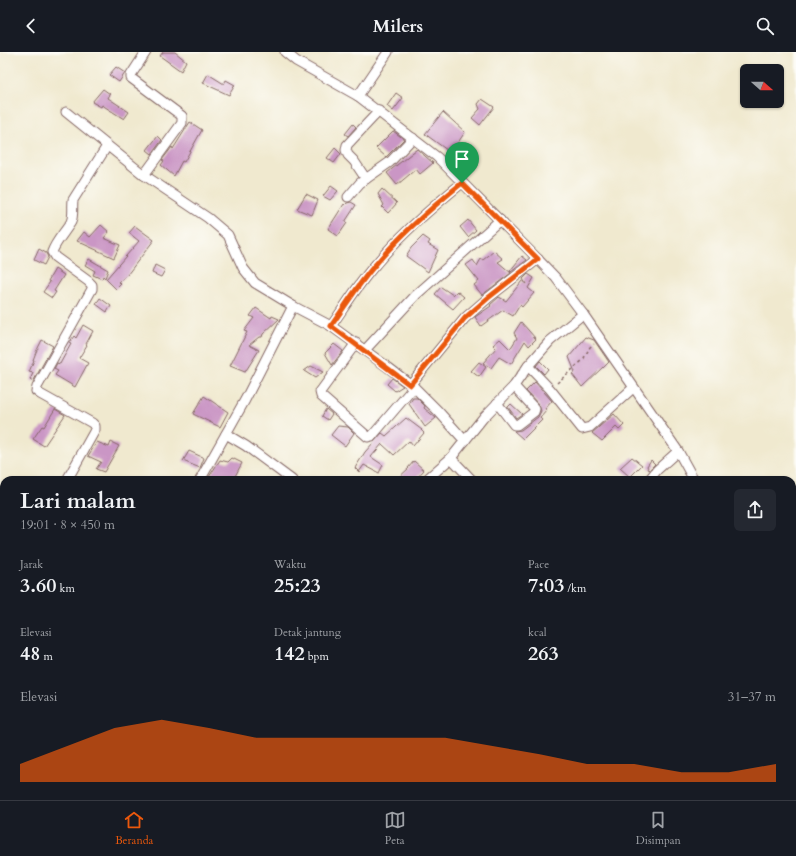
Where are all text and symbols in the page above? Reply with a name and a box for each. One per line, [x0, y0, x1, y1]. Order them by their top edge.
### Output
text: Milers [373, 14, 423, 39]
icon: back [20, 15, 42, 37]
icon: search [754, 15, 776, 37]
north arrow [740, 64, 784, 108]
map controls [740, 64, 784, 108]
pin [445, 142, 479, 183]
icon: arrive [451, 148, 473, 170]
text: Lari malam [20, 486, 135, 516]
button: share [734, 489, 776, 531]
text: 19:01 · 8 × 450 m [20, 516, 115, 534]
text: Jarak [20, 557, 43, 572]
text: Waktu [274, 557, 306, 572]
text: Pace [528, 557, 549, 572]
text: 3.60 [20, 572, 57, 599]
text: 25:23 [274, 572, 321, 599]
text: 7:03 [528, 572, 565, 599]
text: km [57, 581, 75, 596]
text: /km [565, 581, 586, 596]
text: Elevasi [20, 625, 52, 640]
text: Detak jantung [274, 625, 341, 640]
text: kcal [528, 625, 546, 640]
text: 48 [20, 640, 41, 667]
text: 142 [274, 640, 305, 667]
text: 263 [528, 640, 559, 667]
text: m [41, 649, 53, 664]
text: bpm [305, 649, 329, 664]
text: Elevasi [20, 688, 57, 706]
text: 31–37 m [728, 688, 776, 706]
tab: Beranda [115, 809, 153, 848]
tab: Peta [384, 809, 406, 848]
tab: Disimpan [636, 809, 681, 848]

